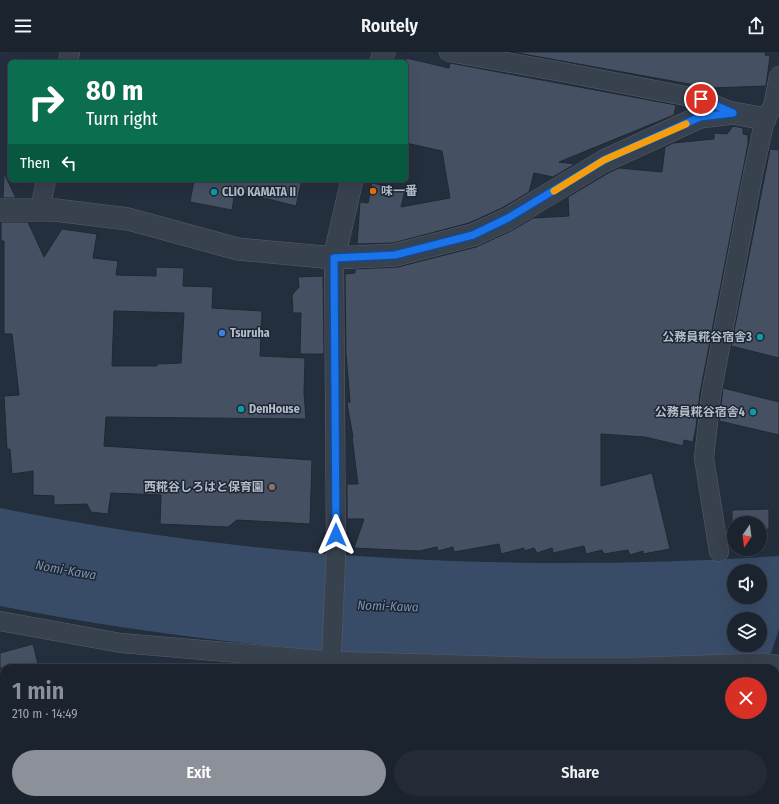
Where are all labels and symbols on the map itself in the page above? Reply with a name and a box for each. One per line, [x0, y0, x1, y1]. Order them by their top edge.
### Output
pin [684, 82, 718, 116]
place label: 味一番 [381, 184, 418, 198]
place label: CLIO KAMATA II [222, 185, 296, 199]
marker: 味一番 [368, 186, 378, 196]
marker: CLIO KAMATA II [209, 187, 219, 197]
place label: Tsuruha [230, 326, 270, 340]
marker: Tsuruha [217, 328, 227, 338]
place label: 公務員糀谷宿舎3 [662, 330, 752, 344]
marker: 公務員糀谷宿舎3 [755, 332, 765, 342]
place label: DenHouse [249, 402, 300, 416]
marker: DenHouse [236, 404, 246, 414]
place label: 公務員糀谷宿舎4 [655, 405, 745, 419]
marker: 公務員糀谷宿舎4 [748, 407, 758, 417]
place label: 西糀谷しろはと保育園 [144, 480, 264, 494]
marker: 西糀谷しろはと保育園 [267, 482, 277, 492]
position arrow [315, 514, 357, 556]
north arrow [727, 516, 767, 556]
water label: Nomi-Kawa [34, 557, 98, 583]
water label: Nomi-Kawa [357, 597, 419, 615]

